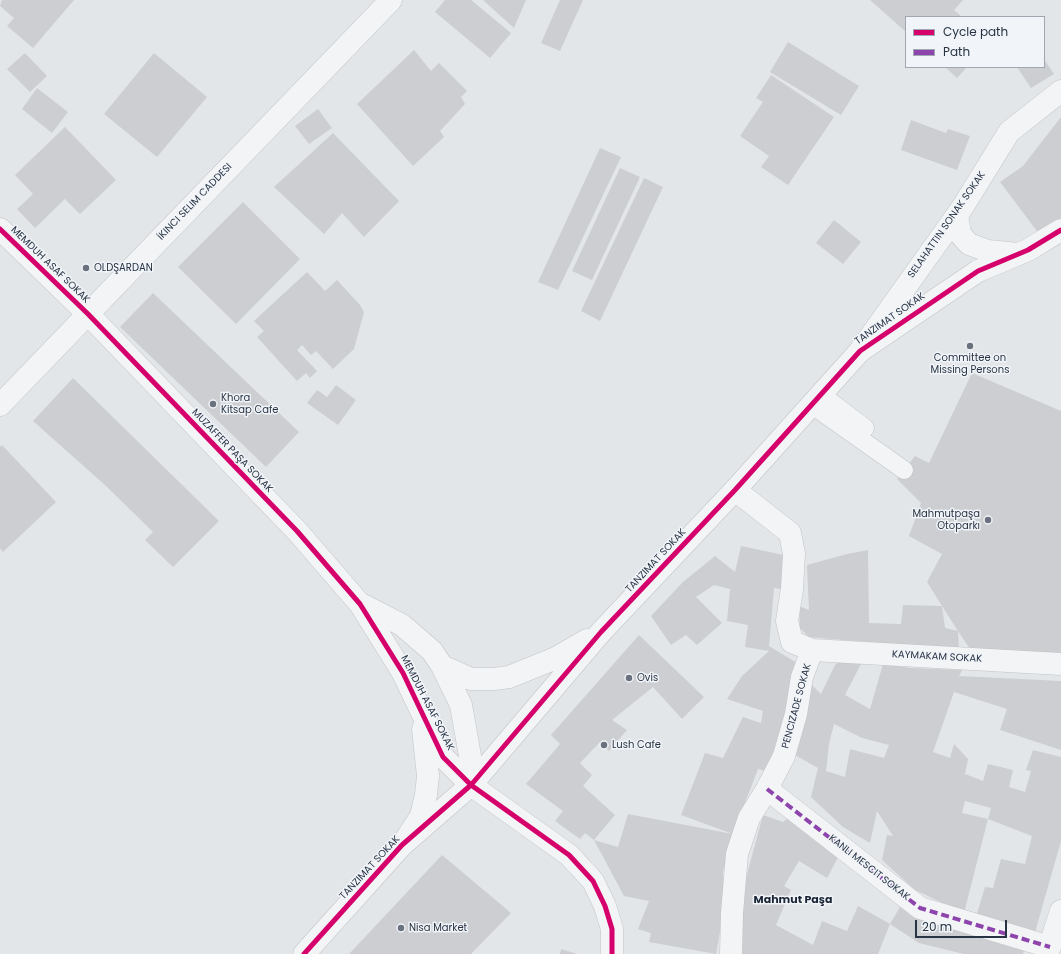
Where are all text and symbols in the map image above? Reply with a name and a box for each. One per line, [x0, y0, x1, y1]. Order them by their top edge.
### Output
legend [905, 16, 1045, 68]
text: Cycle path [943, 23, 1008, 40]
text: Path [943, 43, 970, 60]
street label: İKINCI SELIM CADDESI [155, 161, 235, 243]
street label: SELAHATTIN SONAK SOKAK [906, 169, 988, 281]
street label: MEMDUH ASAF SOKAK [8, 224, 92, 306]
place label: OLDŞARDAN [94, 262, 153, 274]
marker: OLDŞARDAN [81, 263, 91, 273]
street label: TANZIMAT SOKAK [853, 290, 927, 348]
marker: Committee on Missing Persons [965, 341, 975, 351]
place label: Committee on Missing Persons [931, 352, 1009, 376]
place label: Khora Kitsap Cafe [221, 392, 278, 416]
marker: Khora Kitsap Cafe [208, 399, 218, 409]
street label: MUZAFFER PAŞA SOKAK [189, 407, 275, 495]
place label: Mahmutpaşa Otoparkı [912, 508, 980, 532]
marker: Mahmutpaşa Otoparkı [983, 515, 993, 525]
street label: TANZIMAT SOKAK [623, 527, 689, 595]
street label: KAYMAKAM SOKAK [892, 649, 982, 665]
street label: MEMDUH ASAF SOKAK [398, 653, 456, 753]
street label: PENCIZADE SOKAK [780, 662, 814, 750]
place label: Ovis [637, 672, 658, 684]
marker: Ovis [624, 673, 634, 683]
place label: Lush Cafe [612, 739, 661, 751]
marker: Lush Cafe [599, 740, 609, 750]
street label: KANLI MESCIT SOKAK [826, 833, 912, 903]
street label: TANZIMAT SOKAK [337, 834, 403, 902]
district label: Mahmut Paşa [754, 893, 832, 907]
scale bar [917, 912, 1009, 938]
text: 20 m [922, 918, 952, 935]
place label: Nisa Market [409, 922, 467, 934]
marker: Nisa Market [396, 923, 406, 933]

